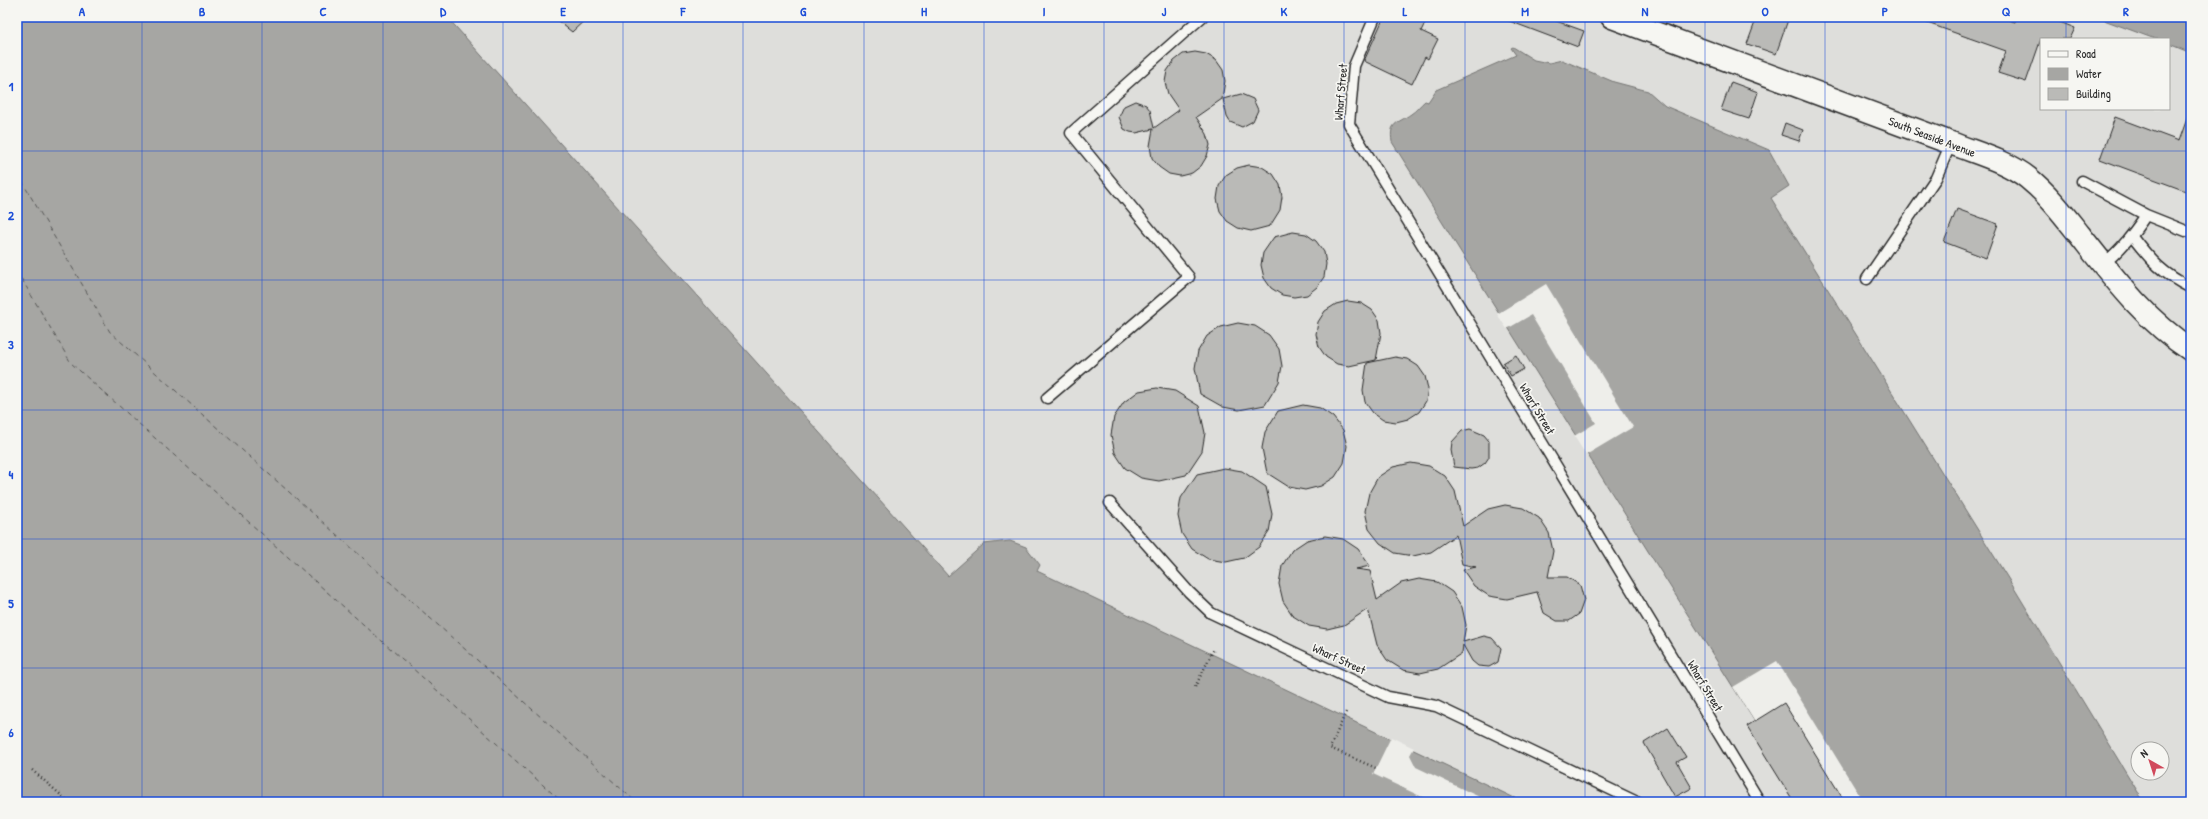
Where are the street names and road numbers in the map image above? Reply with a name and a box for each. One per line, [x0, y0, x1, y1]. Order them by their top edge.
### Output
street label: Wharf Street [1330, 62, 1352, 121]
street label: South Seaside Avenue [1886, 112, 1978, 161]
street label: Wharf Street [1516, 380, 1560, 438]
street label: Wharf Street [1310, 639, 1369, 679]
street label: Wharf Street [1684, 657, 1728, 715]

